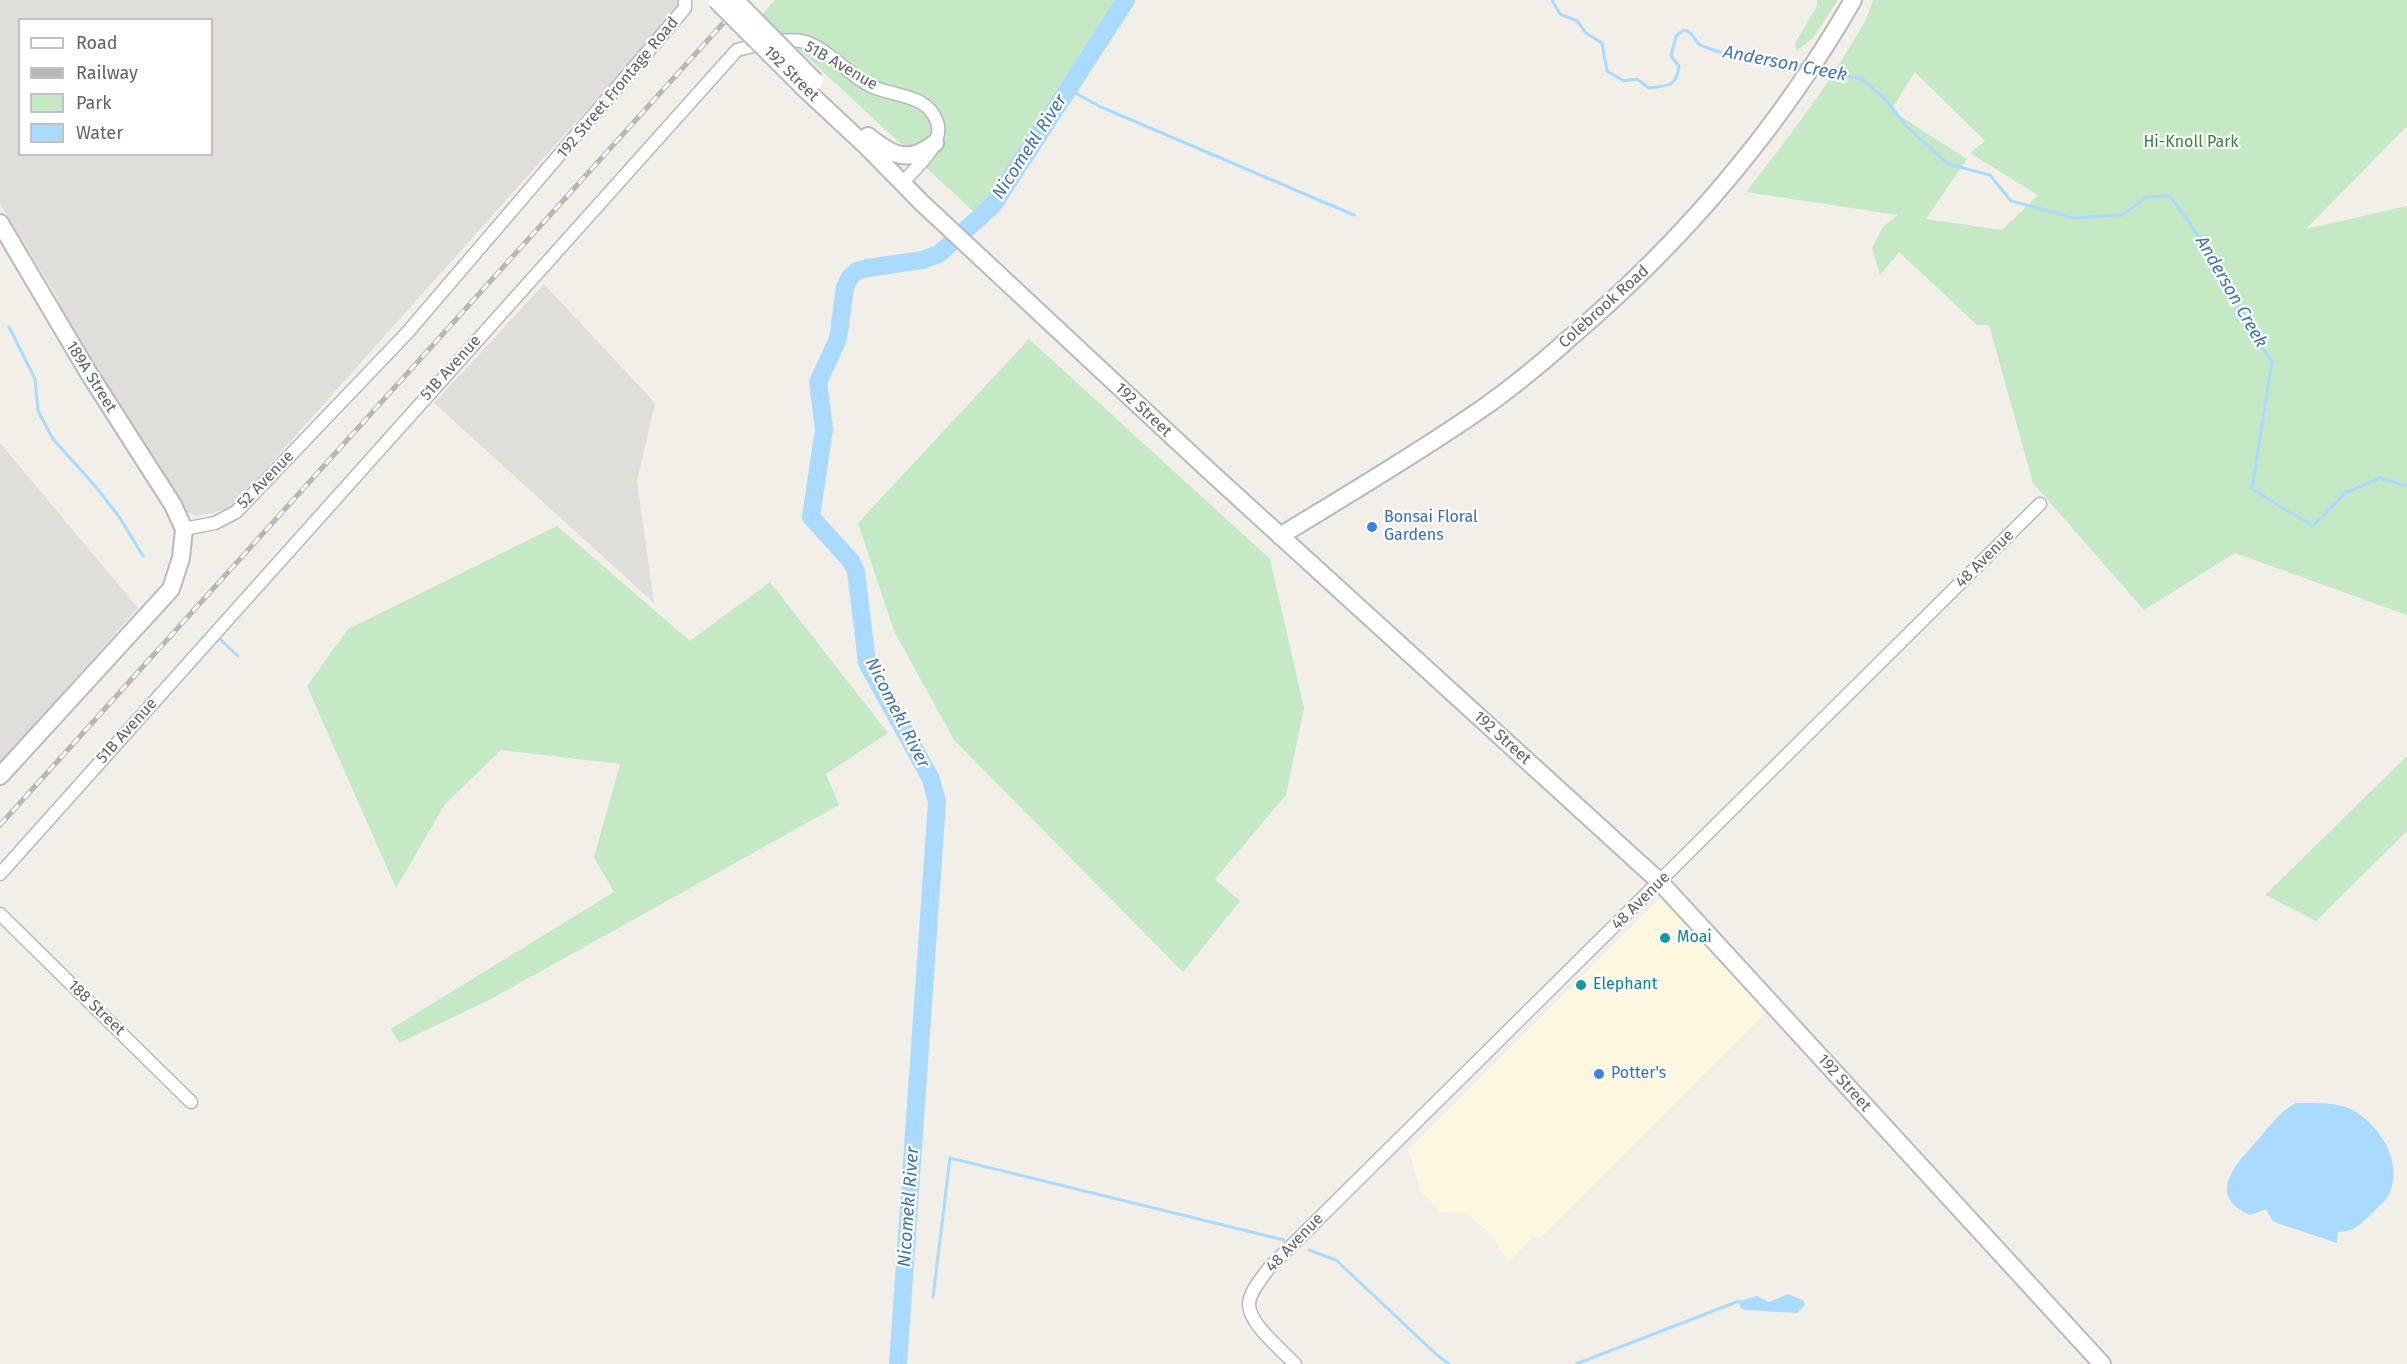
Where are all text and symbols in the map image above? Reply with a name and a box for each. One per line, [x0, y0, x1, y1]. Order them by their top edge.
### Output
street label: 192 Street Frontage Road [553, 13, 683, 163]
legend [18, 18, 213, 156]
text: Road [76, 32, 118, 54]
street label: 51B Avenue [801, 37, 881, 95]
water label: Anderson Creek [1721, 41, 1849, 87]
street label: 192 Street [759, 42, 823, 106]
text: Railway [76, 62, 138, 84]
water label: Nicomekl River [988, 91, 1072, 203]
text: Park [76, 92, 111, 114]
text: Water [76, 122, 123, 144]
park label: Hi-Knoll Park [2143, 133, 2239, 153]
water label: Anderson Creek [2190, 232, 2272, 352]
street label: Colebrook Road [1555, 262, 1653, 352]
street label: 51B Avenue [417, 331, 485, 405]
street label: 189A Street [62, 338, 120, 416]
street label: 192 Street [1111, 379, 1175, 441]
street label: 52 Avenue [234, 447, 298, 513]
place label: Bonsai Floral Gardens [1384, 508, 1478, 546]
marker: Bonsai Floral Gardens [1365, 520, 1379, 534]
street label: 48 Avenue [1952, 526, 2018, 592]
water label: Nicomekl River [860, 654, 934, 772]
street label: 51B Avenue [93, 694, 161, 768]
street label: 192 Street [1469, 707, 1535, 769]
street label: 48 Avenue [1608, 868, 1674, 934]
place label: Moai [1677, 928, 1712, 948]
marker: Moai [1658, 931, 1672, 945]
place label: Elephant [1593, 975, 1658, 995]
street label: 188 Street [63, 976, 129, 1040]
marker: Elephant [1574, 978, 1588, 992]
street label: 192 Street [1813, 1050, 1875, 1116]
place label: Potter's [1611, 1064, 1666, 1084]
marker: Potter's [1592, 1067, 1606, 1081]
water label: Nicomekl River [894, 1146, 924, 1268]
street label: 48 Avenue [1262, 1209, 1328, 1277]

